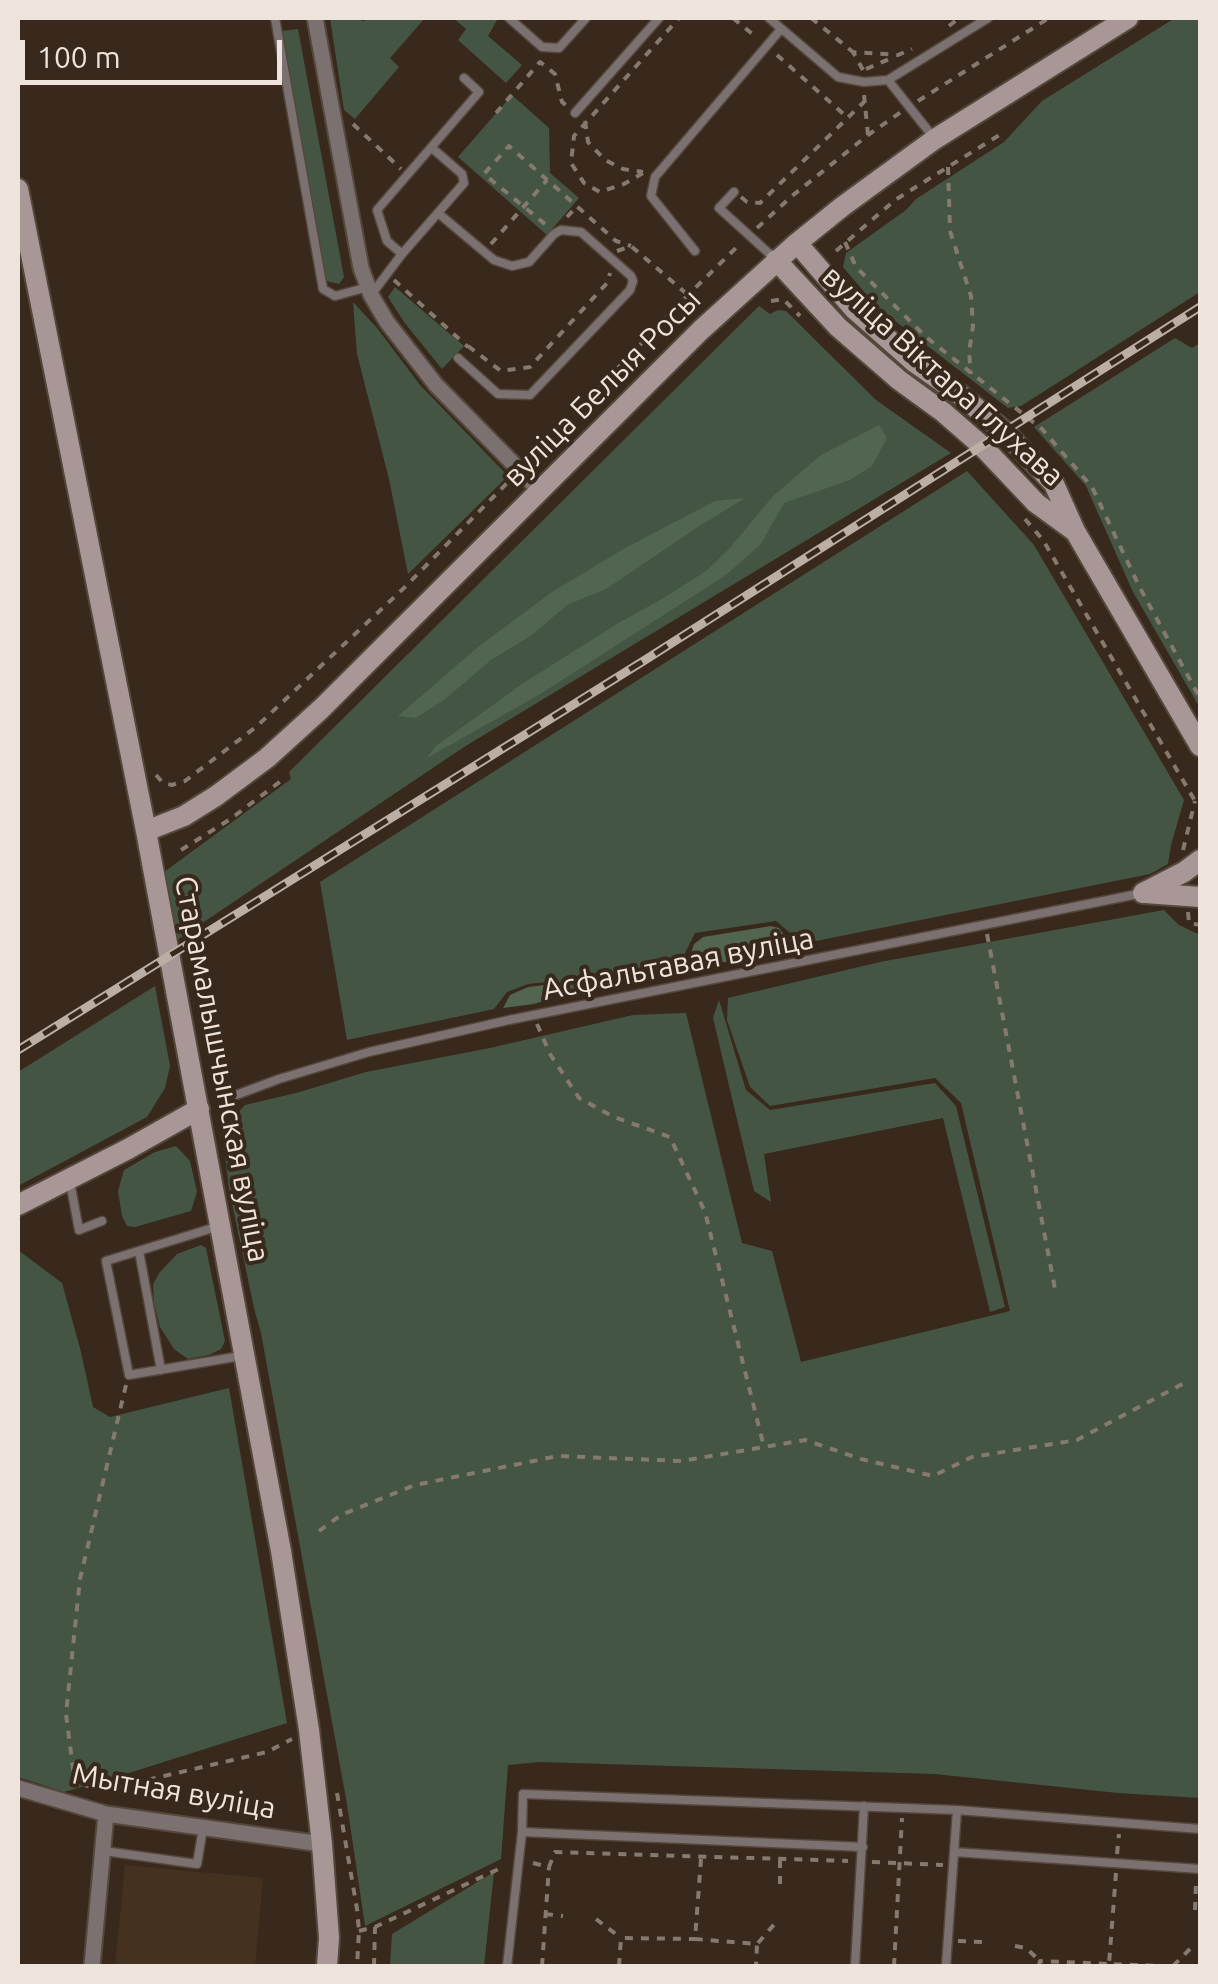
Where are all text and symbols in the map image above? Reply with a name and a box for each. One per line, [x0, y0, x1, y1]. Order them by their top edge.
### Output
scale bar [25, 20, 288, 82]
text: 100 m [37, 40, 121, 74]
street label: вуліца Віктара Глухава [815, 258, 1071, 494]
street label: вуліца Белыя Росы [496, 282, 708, 494]
street label: Старамалышчынская вуліца [167, 873, 277, 1265]
street label: Асфальтавая вуліца [539, 920, 817, 1008]
street label: Мытная вуліца [70, 1755, 278, 1827]

